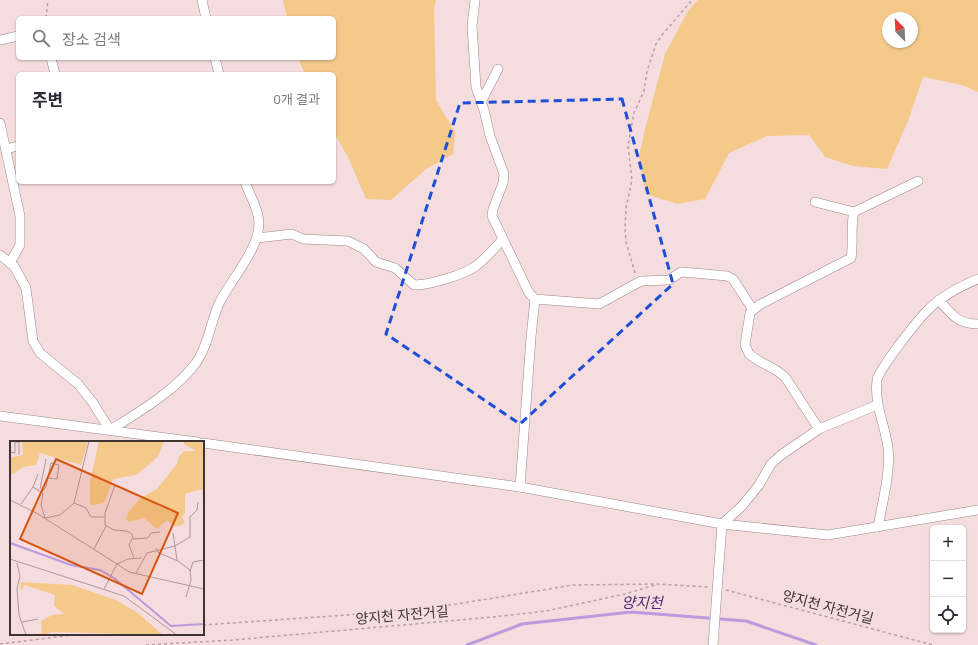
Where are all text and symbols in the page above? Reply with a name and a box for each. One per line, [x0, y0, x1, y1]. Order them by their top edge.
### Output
north arrow [882, 12, 918, 48]
search box [16, 16, 336, 60]
icon: search [30, 27, 52, 49]
text: 장소 검색 [62, 30, 121, 49]
text: 주변 [32, 89, 63, 111]
text: 0개 결과 [273, 91, 320, 108]
inset map [10, 441, 204, 635]
map controls [930, 525, 966, 633]
button: + [930, 525, 966, 561]
button: − [930, 561, 966, 597]
street label: 양지천 자전거길 [781, 586, 875, 628]
water label: 양지천 [621, 593, 665, 612]
button: locate [930, 597, 966, 633]
street label: 양지천 자전거길 [355, 602, 449, 628]

